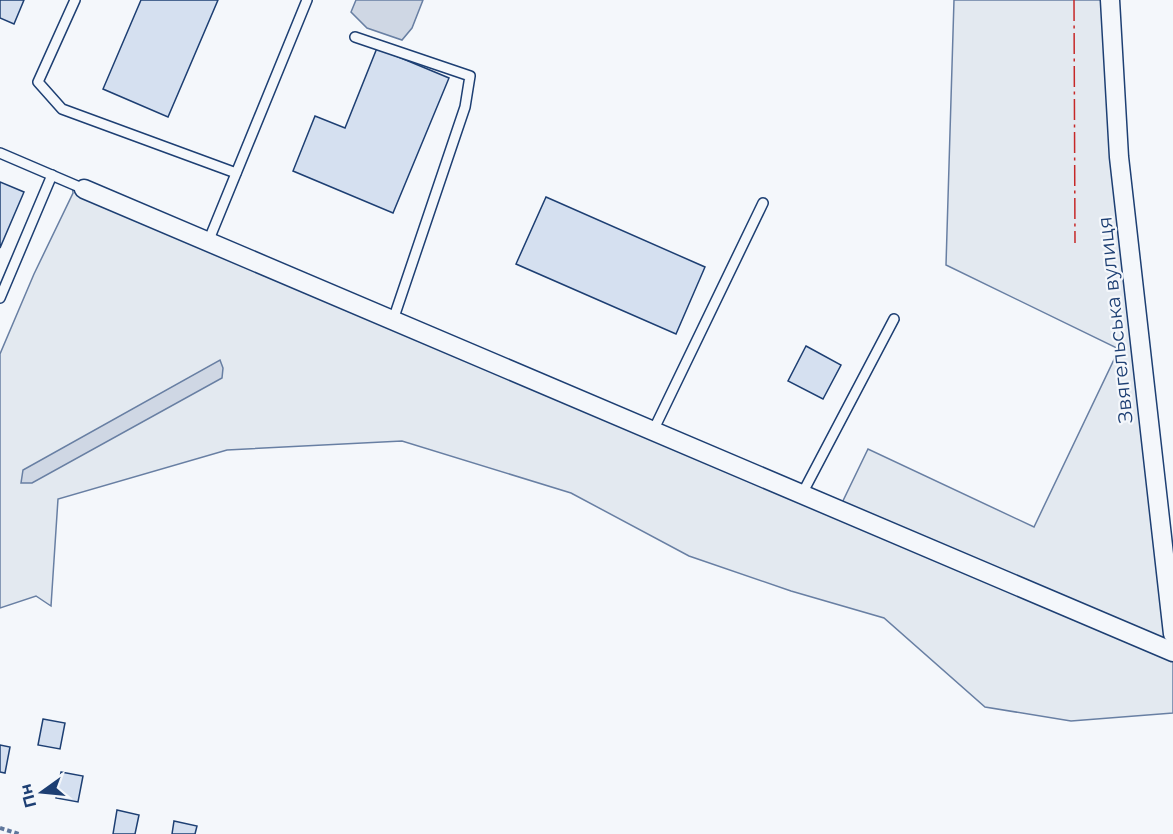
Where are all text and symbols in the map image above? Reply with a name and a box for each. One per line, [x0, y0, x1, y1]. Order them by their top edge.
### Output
street label: Звягельська вулиця [1092, 215, 1138, 425]
north arrow [12, 762, 72, 822]
text: Пн [16, 782, 40, 810]

